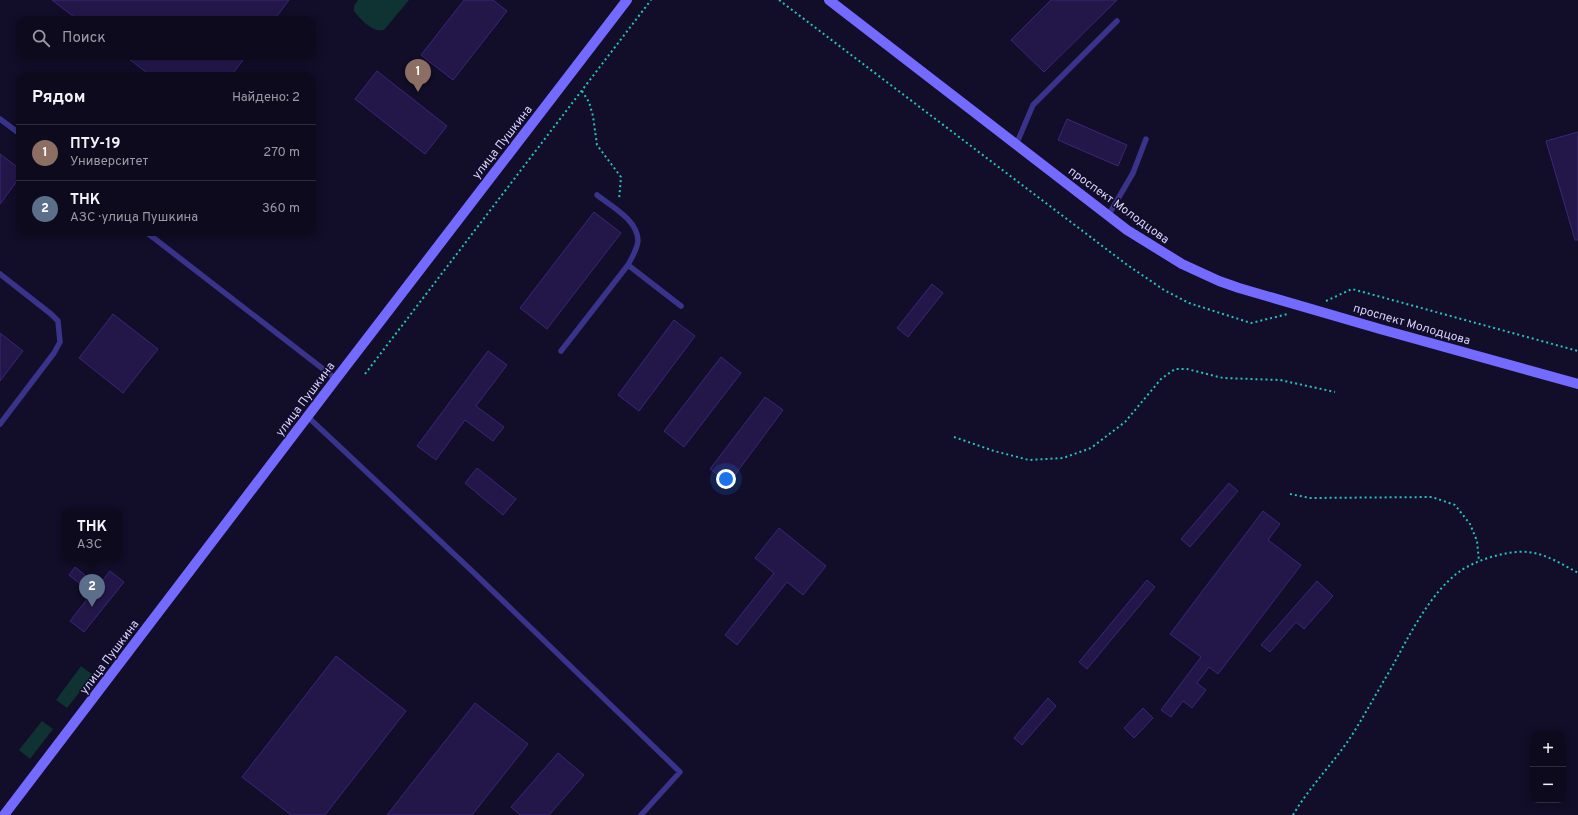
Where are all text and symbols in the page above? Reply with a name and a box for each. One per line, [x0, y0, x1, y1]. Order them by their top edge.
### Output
search box [16, 16, 316, 60]
icon: search [30, 27, 52, 49]
text: Поиск [62, 29, 106, 48]
pin: 1 [405, 59, 431, 92]
text: Рядом [32, 87, 85, 109]
text: Найдено: 2 [232, 90, 300, 106]
street label: улица Пушкина [469, 102, 537, 183]
text: ПТУ-19 [70, 135, 120, 154]
text: 1 [42, 145, 48, 161]
text: 270 m [263, 145, 300, 161]
text: Университет [70, 154, 148, 170]
street label: проспект Молодцова [1065, 164, 1172, 248]
text: ТНК [70, 191, 100, 210]
text: 2 [41, 201, 49, 217]
text: 360 m [262, 201, 300, 217]
text: АЗС · улица Пушкина [70, 210, 198, 226]
street label: проспект Молодцова [1351, 301, 1472, 349]
street label: улица Пушкина [273, 359, 339, 440]
your location [716, 469, 736, 489]
popup [62, 509, 122, 561]
text: ТНК [77, 518, 107, 537]
text: АЗС [77, 537, 102, 553]
pin: 2 [79, 574, 105, 607]
street label: улица Пушкина [77, 617, 143, 698]
map controls [1530, 731, 1566, 803]
button: + [1530, 731, 1566, 767]
button: − [1530, 767, 1566, 803]

